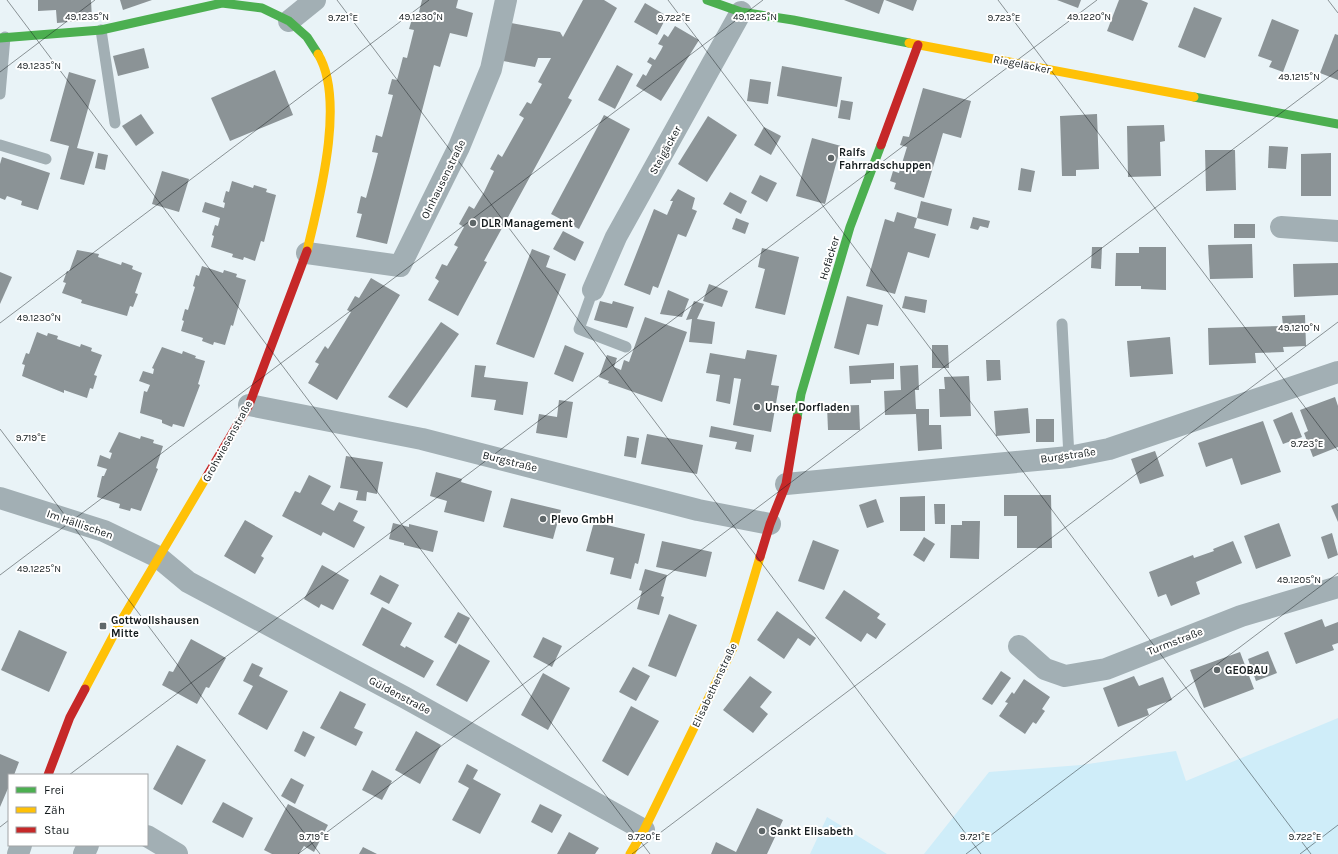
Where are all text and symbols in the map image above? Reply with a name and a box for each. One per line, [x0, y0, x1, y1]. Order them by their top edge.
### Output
text: 49.1235°N [65, 11, 109, 23]
text: 49.1230°N [399, 11, 443, 23]
text: 49.1225°N [733, 11, 777, 23]
text: 49.1220°N [1067, 11, 1111, 23]
text: 9.721°E [328, 12, 358, 24]
text: 9.722°E [658, 12, 690, 24]
text: 9.723°E [987, 12, 1021, 24]
street label: Riegeläcker [992, 53, 1052, 76]
text: 49.1235°N [17, 60, 61, 72]
text: 49.1215°N [1278, 71, 1320, 83]
street label: Steigäcker [647, 124, 684, 177]
street label: Olnhausenstraße [419, 137, 468, 221]
place label: Ralfs Fahrradschuppen [839, 146, 931, 172]
marker: Ralfs Fahrradschuppen [826, 153, 836, 163]
place label: DLR Management [481, 217, 574, 230]
marker: DLR Management [468, 218, 478, 228]
street label: Hofäcker [817, 235, 842, 281]
text: 49.1230°N [17, 312, 61, 324]
text: 49.1210°N [1278, 322, 1320, 334]
street label: Grohwiesenstraße [200, 398, 255, 484]
place label: Unser Dorfladen [765, 401, 850, 414]
marker: Unser Dorfladen [752, 402, 762, 412]
text: 9.719°E [16, 432, 46, 444]
text: 9.723°E [1290, 438, 1324, 450]
street label: Burgstraße [1040, 445, 1097, 466]
street label: Burgstraße [481, 448, 539, 475]
street label: Im Hällischen [45, 507, 115, 542]
place label: Plevo GmbH [551, 513, 614, 526]
marker: Plevo GmbH [538, 514, 548, 524]
text: 49.1225°N [17, 563, 61, 575]
text: 49.1205°N [1277, 574, 1321, 586]
place label: Gottwollshausen Mitte [111, 614, 199, 640]
marker: Gottwollshausen Mitte [98, 621, 108, 631]
street label: Turmstraße [1146, 625, 1205, 658]
street label: Elisabethenstraße [689, 640, 740, 730]
place label: GEOBAU [1225, 664, 1268, 677]
marker: GEOBAU [1212, 665, 1222, 675]
street label: Güldenstraße [367, 674, 433, 717]
legend [8, 774, 148, 846]
text: Frei [44, 783, 64, 797]
text: Zäh [44, 803, 65, 817]
text: Stau [44, 823, 70, 837]
place label: Sankt Elisabeth [770, 825, 853, 838]
marker: Sankt Elisabeth [757, 826, 767, 836]
text: 9.719°E [299, 831, 329, 843]
text: 9.720°E [627, 831, 661, 843]
text: 9.721°E [960, 831, 990, 843]
text: 9.722°E [1289, 831, 1321, 843]

